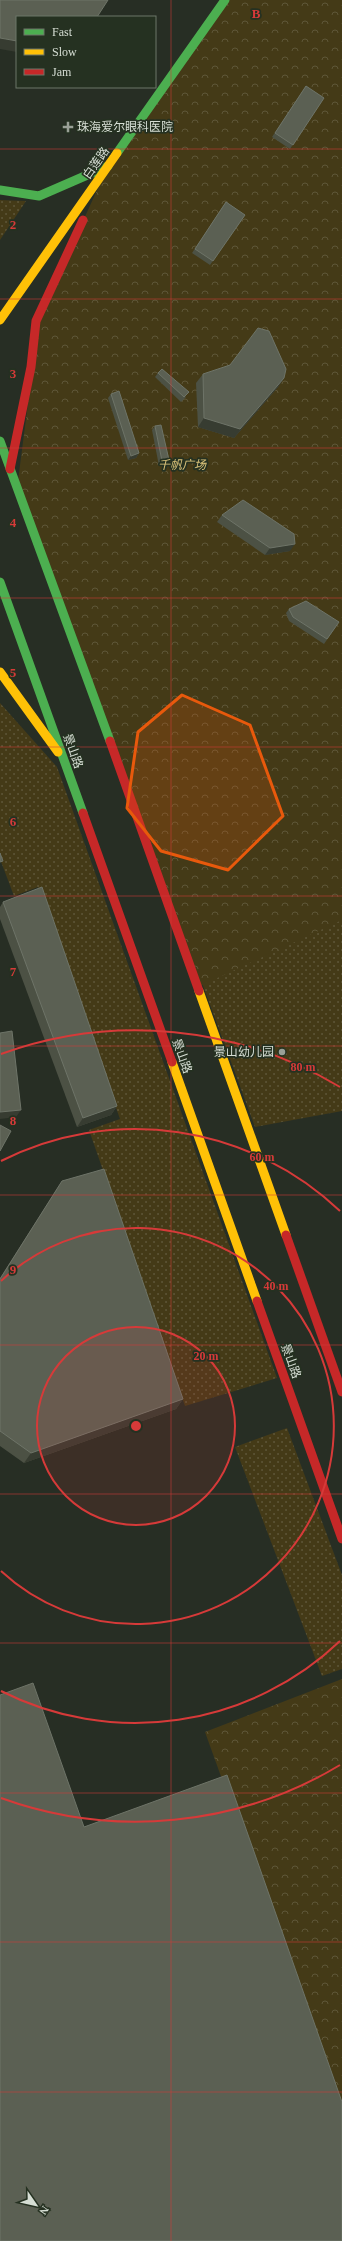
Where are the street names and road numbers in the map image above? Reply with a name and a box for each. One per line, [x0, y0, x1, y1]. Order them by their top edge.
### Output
street label: 白莲路 [80, 144, 112, 182]
street label: 景山路 [60, 732, 86, 770]
street label: 景山路 [169, 1037, 195, 1075]
street label: 景山路 [278, 1342, 304, 1380]

